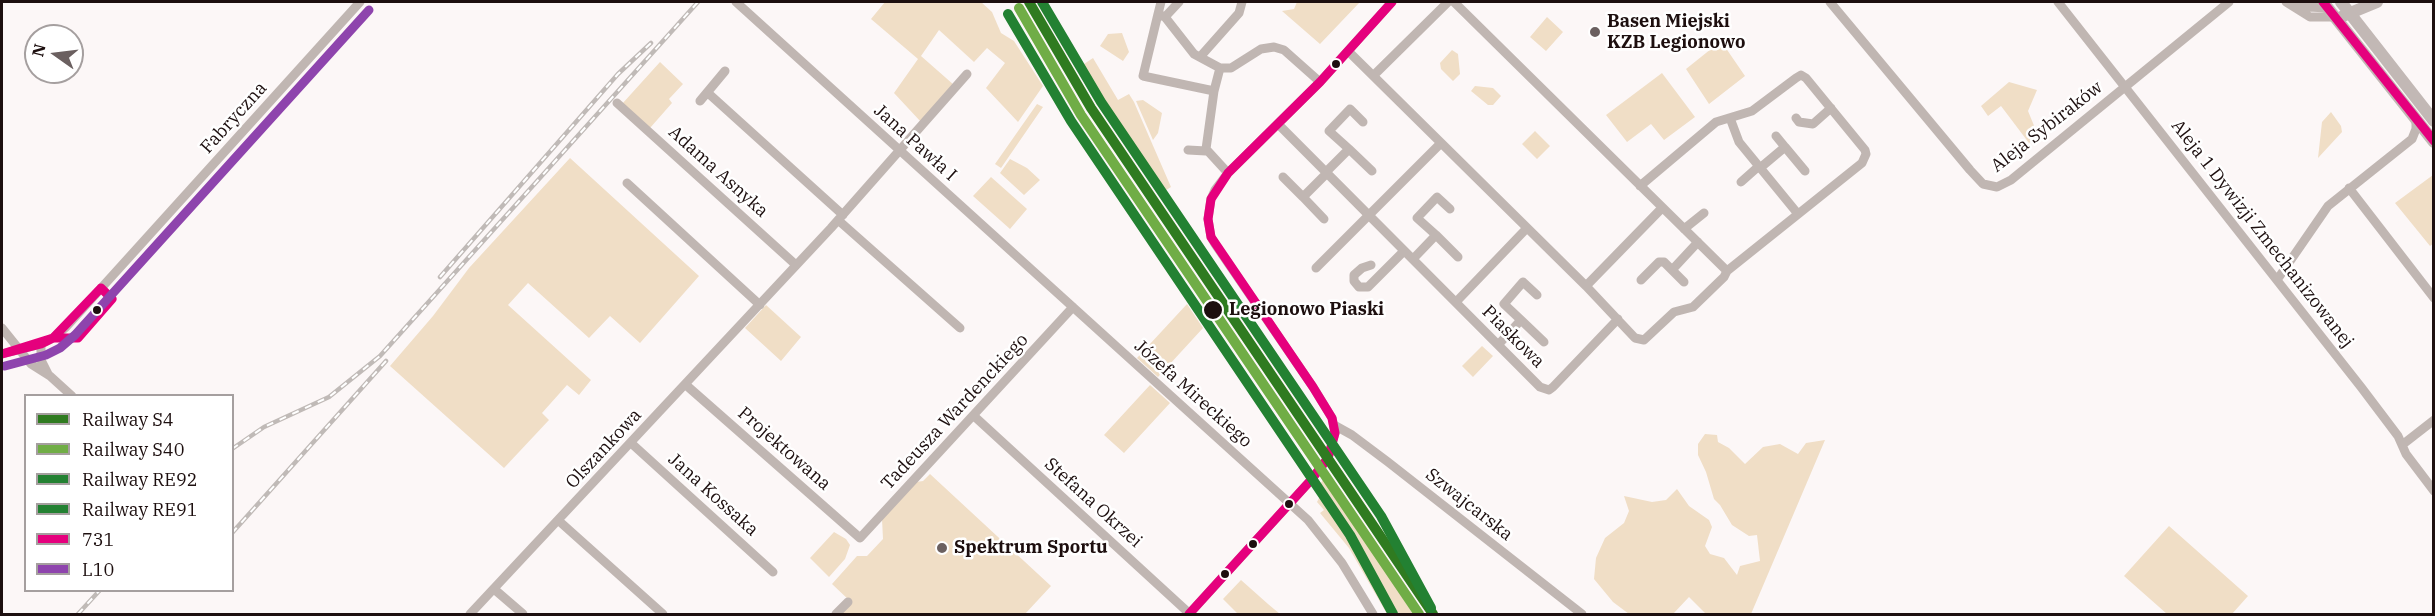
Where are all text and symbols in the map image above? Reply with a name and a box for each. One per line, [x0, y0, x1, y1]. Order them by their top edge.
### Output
place label: Basen Miejski KZB Legionowo [1607, 11, 1745, 54]
north arrow [24, 24, 84, 84]
marker: Basen Miejski KZB Legionowo [1588, 25, 1602, 39]
text: N [27, 42, 50, 59]
unlabelled marker [1330, 58, 1342, 70]
street label: Aleja Sybiraków [1987, 77, 2107, 177]
street label: Fabryczna [196, 78, 272, 158]
street label: Jana Pawła I [869, 100, 961, 186]
street label: Aleja 1 Dywizji Zmechanizowanej [2166, 116, 2358, 352]
street label: Adama Asnyka [664, 122, 772, 222]
marker: Legionowo Piaski [1202, 299, 1224, 321]
place label: Legionowo Piaski [1229, 299, 1384, 321]
street label: Piaskowa [1477, 301, 1549, 373]
unlabelled marker [91, 304, 103, 316]
street label: Tadeusza Wardenckiego [877, 330, 1033, 494]
street label: Józefa Mireckiego [1130, 336, 1256, 452]
legend [24, 394, 234, 592]
street label: Projektowana [733, 403, 835, 495]
street label: Olszankowa [562, 405, 646, 493]
text: Railway S4 [82, 408, 174, 431]
text: Railway S40 [82, 438, 184, 461]
street label: Jana Kossaka [664, 449, 762, 541]
street label: Stefana Okrzei [1040, 454, 1146, 552]
street label: Szwajcarska [1421, 464, 1517, 546]
text: Railway RE92 [82, 468, 198, 491]
text: Railway RE91 [82, 498, 198, 521]
unlabelled marker [1283, 498, 1295, 510]
text: 731 [82, 528, 114, 551]
place label: Spektrum Sportu [954, 537, 1108, 559]
unlabelled marker [1247, 538, 1259, 550]
marker: Spektrum Sportu [935, 541, 949, 555]
text: L10 [82, 558, 114, 581]
unlabelled marker [1219, 568, 1231, 580]

